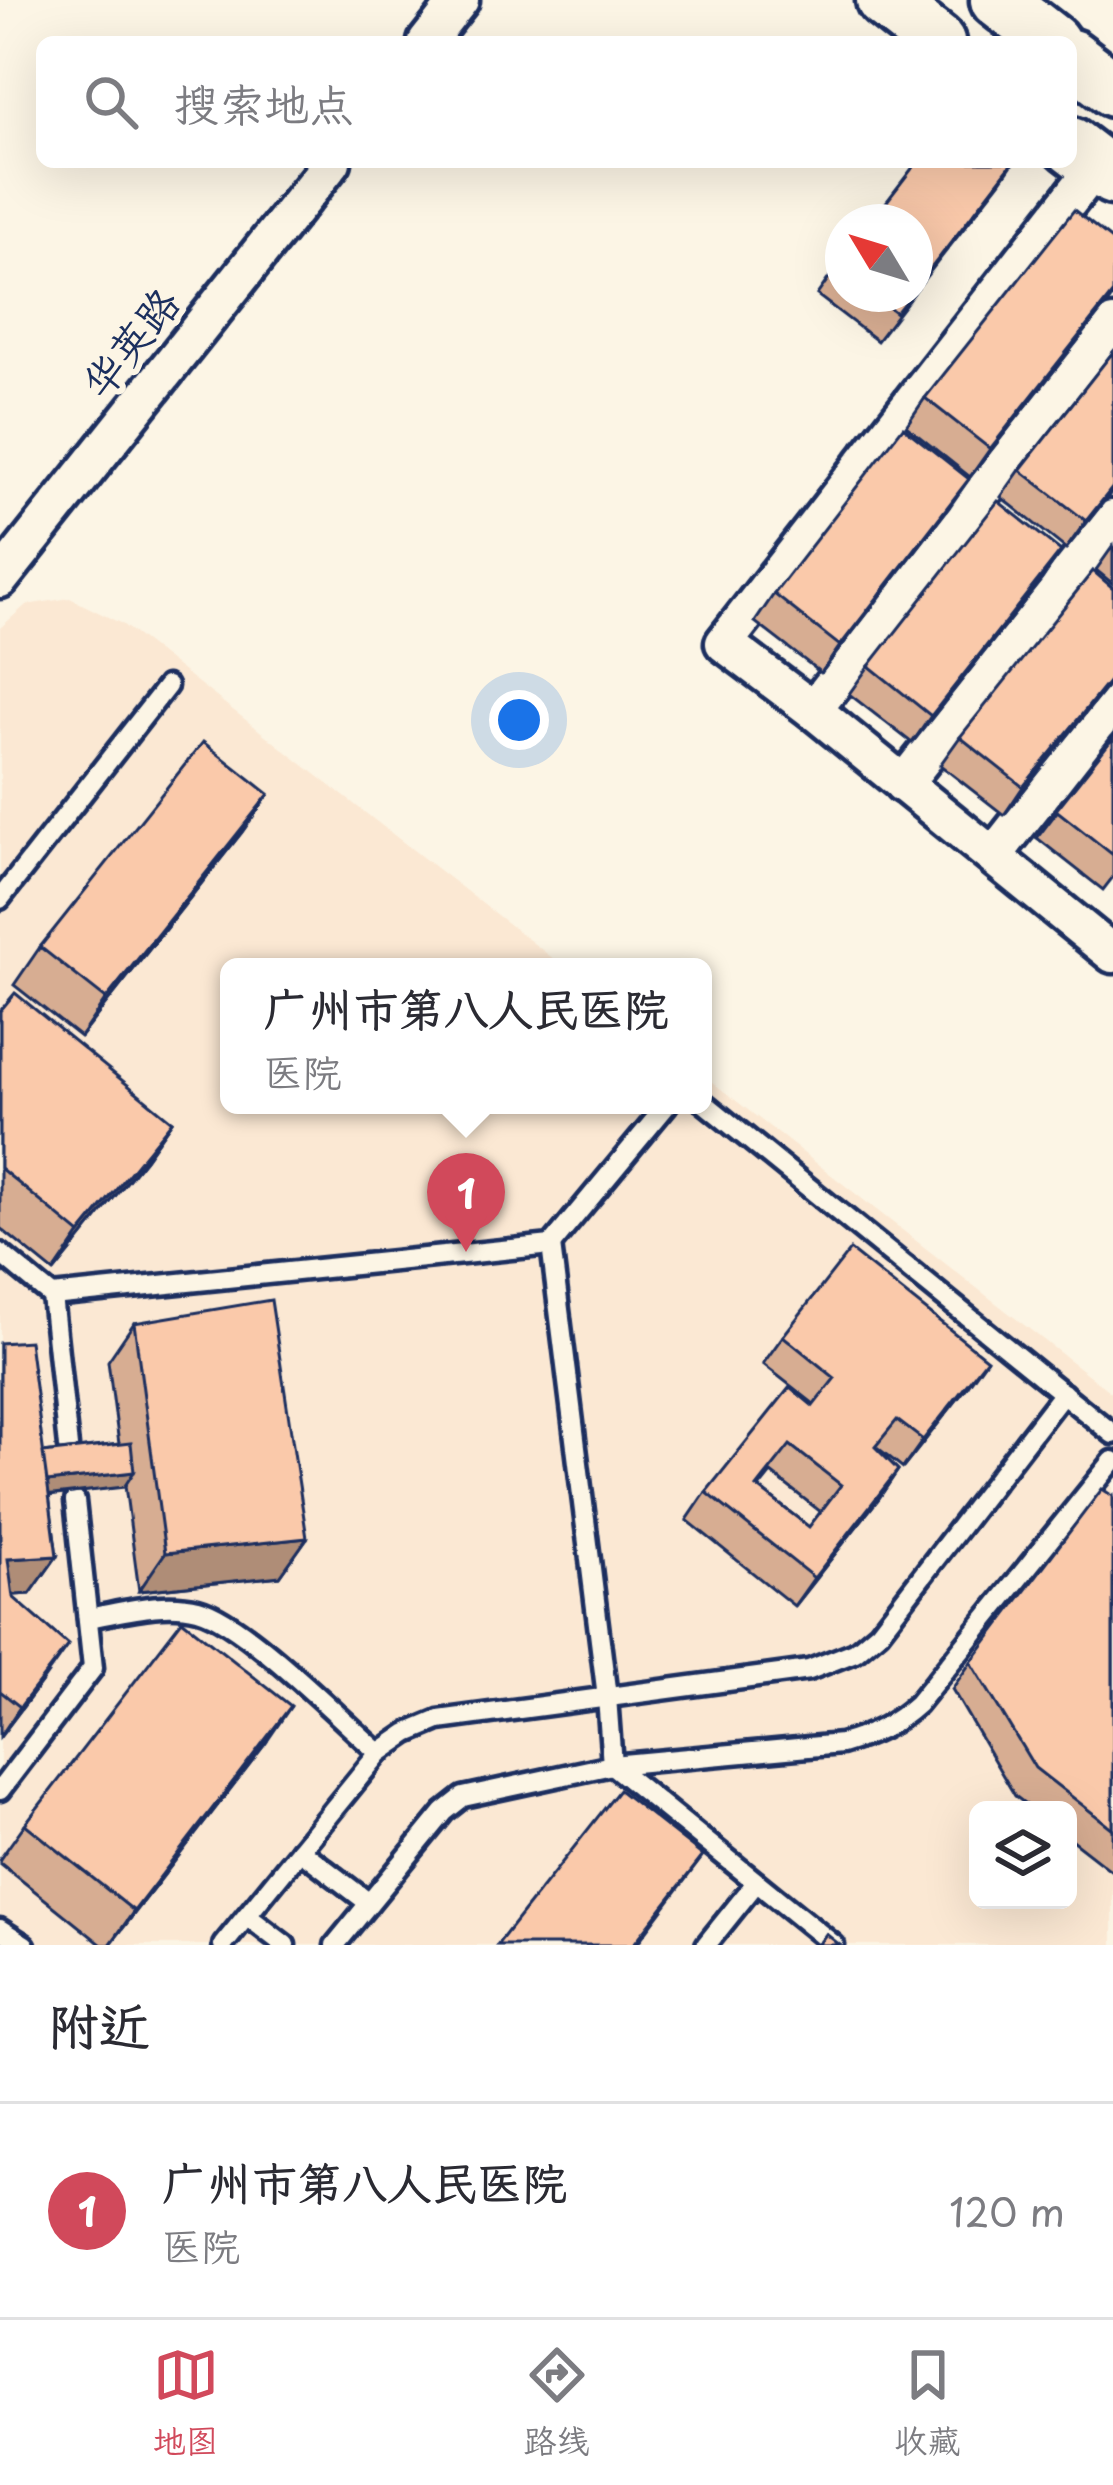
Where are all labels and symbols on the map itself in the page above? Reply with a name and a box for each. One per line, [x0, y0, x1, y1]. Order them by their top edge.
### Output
north arrow [825, 204, 933, 312]
street label: 华英路 [65, 273, 193, 410]
your location [489, 690, 549, 750]
pin: 1 [427, 1153, 505, 1252]

